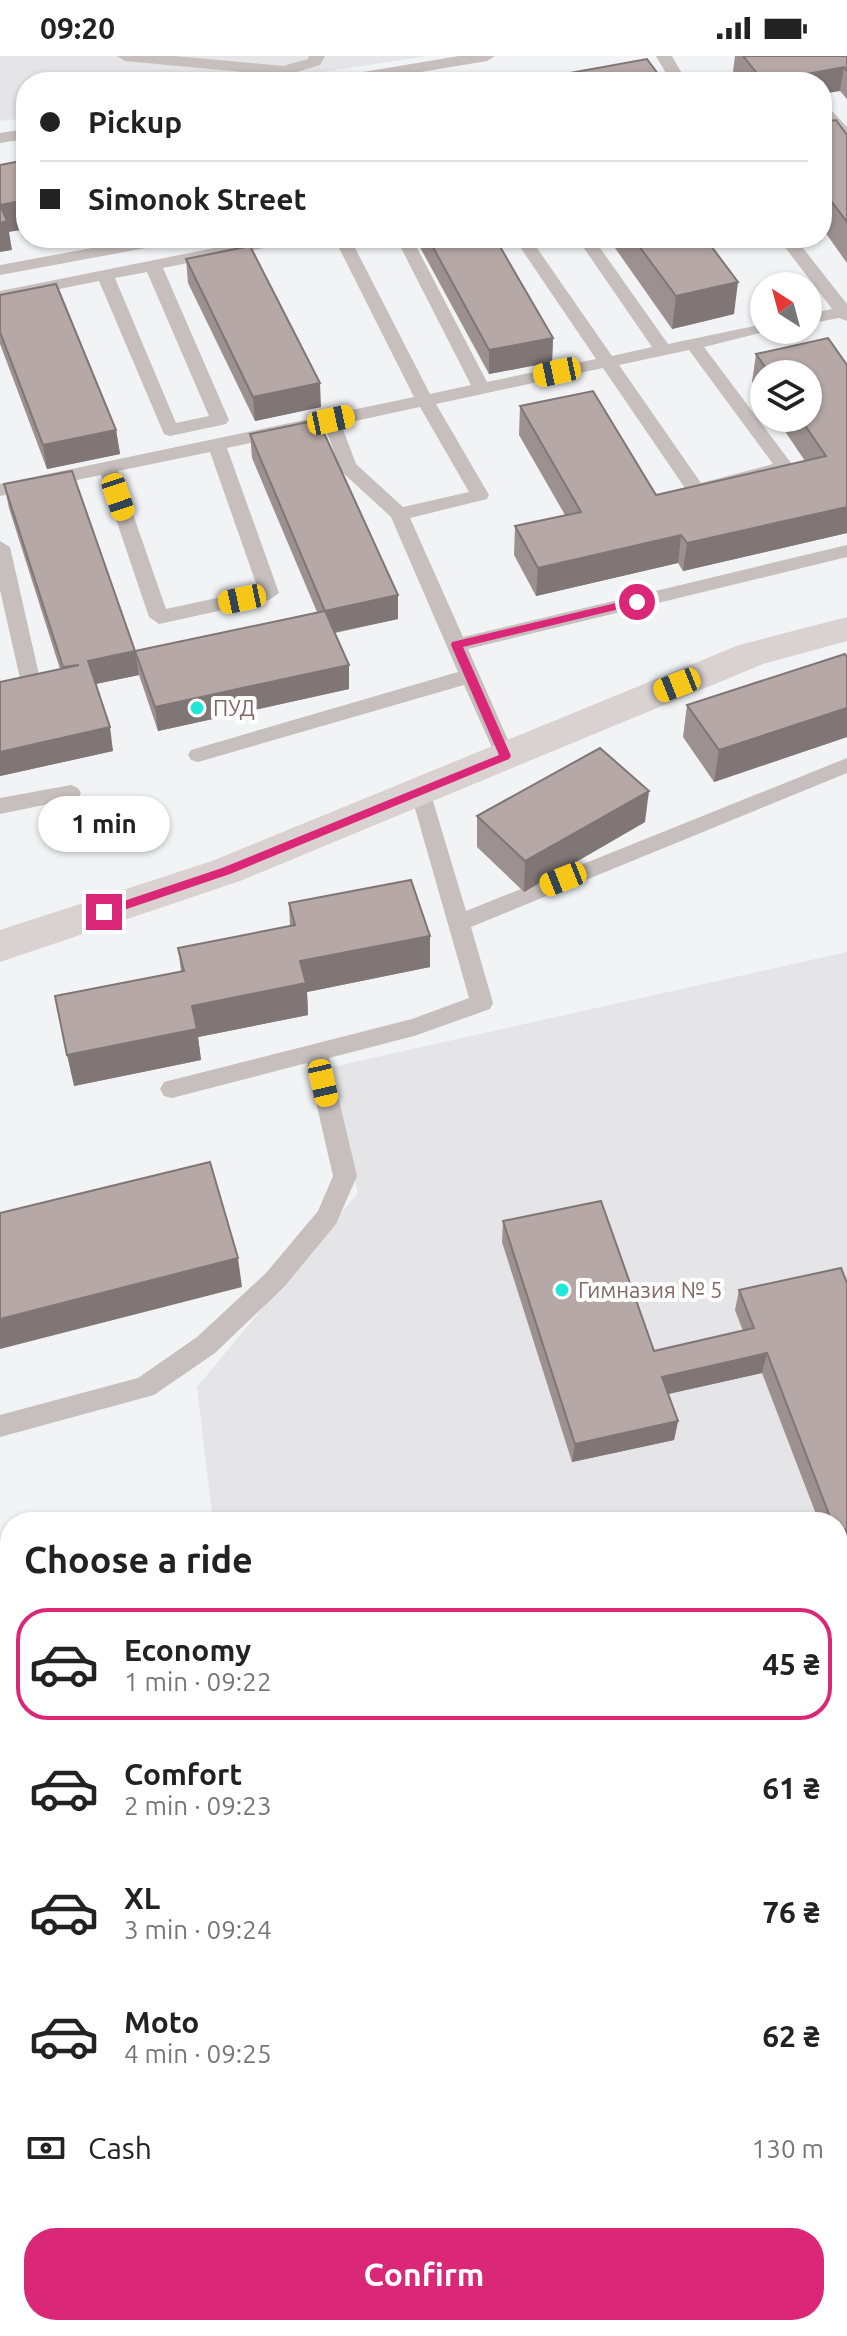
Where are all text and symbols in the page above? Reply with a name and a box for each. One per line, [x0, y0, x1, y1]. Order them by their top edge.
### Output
text: 09:20 [40, 11, 115, 45]
text: Pickup [88, 105, 182, 139]
text: Simonok Street [88, 182, 306, 216]
north arrow [750, 272, 822, 344]
map controls [750, 272, 822, 432]
car [531, 355, 583, 389]
button: layers [750, 360, 822, 432]
car [305, 403, 357, 437]
car [99, 470, 137, 524]
car [216, 582, 268, 616]
route start [619, 584, 655, 620]
car [650, 665, 704, 705]
place label: ПУД [213, 695, 255, 720]
marker: ПУД [188, 699, 206, 717]
callout: 1 min [38, 796, 170, 852]
text: 1 min [71, 809, 137, 838]
car [536, 859, 590, 899]
route end [86, 894, 122, 930]
car [306, 1057, 340, 1109]
place label: Гимназия № 5 [578, 1277, 722, 1302]
marker: Гимназия № 5 [553, 1281, 571, 1299]
text: Choose a ride [24, 1539, 253, 1580]
icon: car [28, 1628, 100, 1700]
text: Economy [124, 1633, 251, 1667]
text: 45 ₴ [762, 1647, 820, 1681]
text: 1 min · 09:22 [124, 1667, 272, 1696]
icon: car [28, 1752, 100, 1824]
text: Comfort [124, 1757, 242, 1791]
text: 61 ₴ [762, 1771, 820, 1805]
text: 2 min · 09:23 [124, 1791, 272, 1820]
icon: car [28, 1876, 100, 1948]
text: XL [124, 1881, 160, 1915]
text: 76 ₴ [762, 1895, 820, 1929]
text: 3 min · 09:24 [124, 1915, 272, 1944]
icon: car [28, 2000, 100, 2072]
text: Moto [124, 2005, 199, 2039]
text: 62 ₴ [762, 2019, 820, 2053]
text: 4 min · 09:25 [124, 2039, 272, 2068]
icon: cash [24, 2126, 68, 2170]
text: Cash [88, 2131, 152, 2165]
text: 130 m [752, 2134, 824, 2163]
button: Confirm [24, 2228, 824, 2320]

